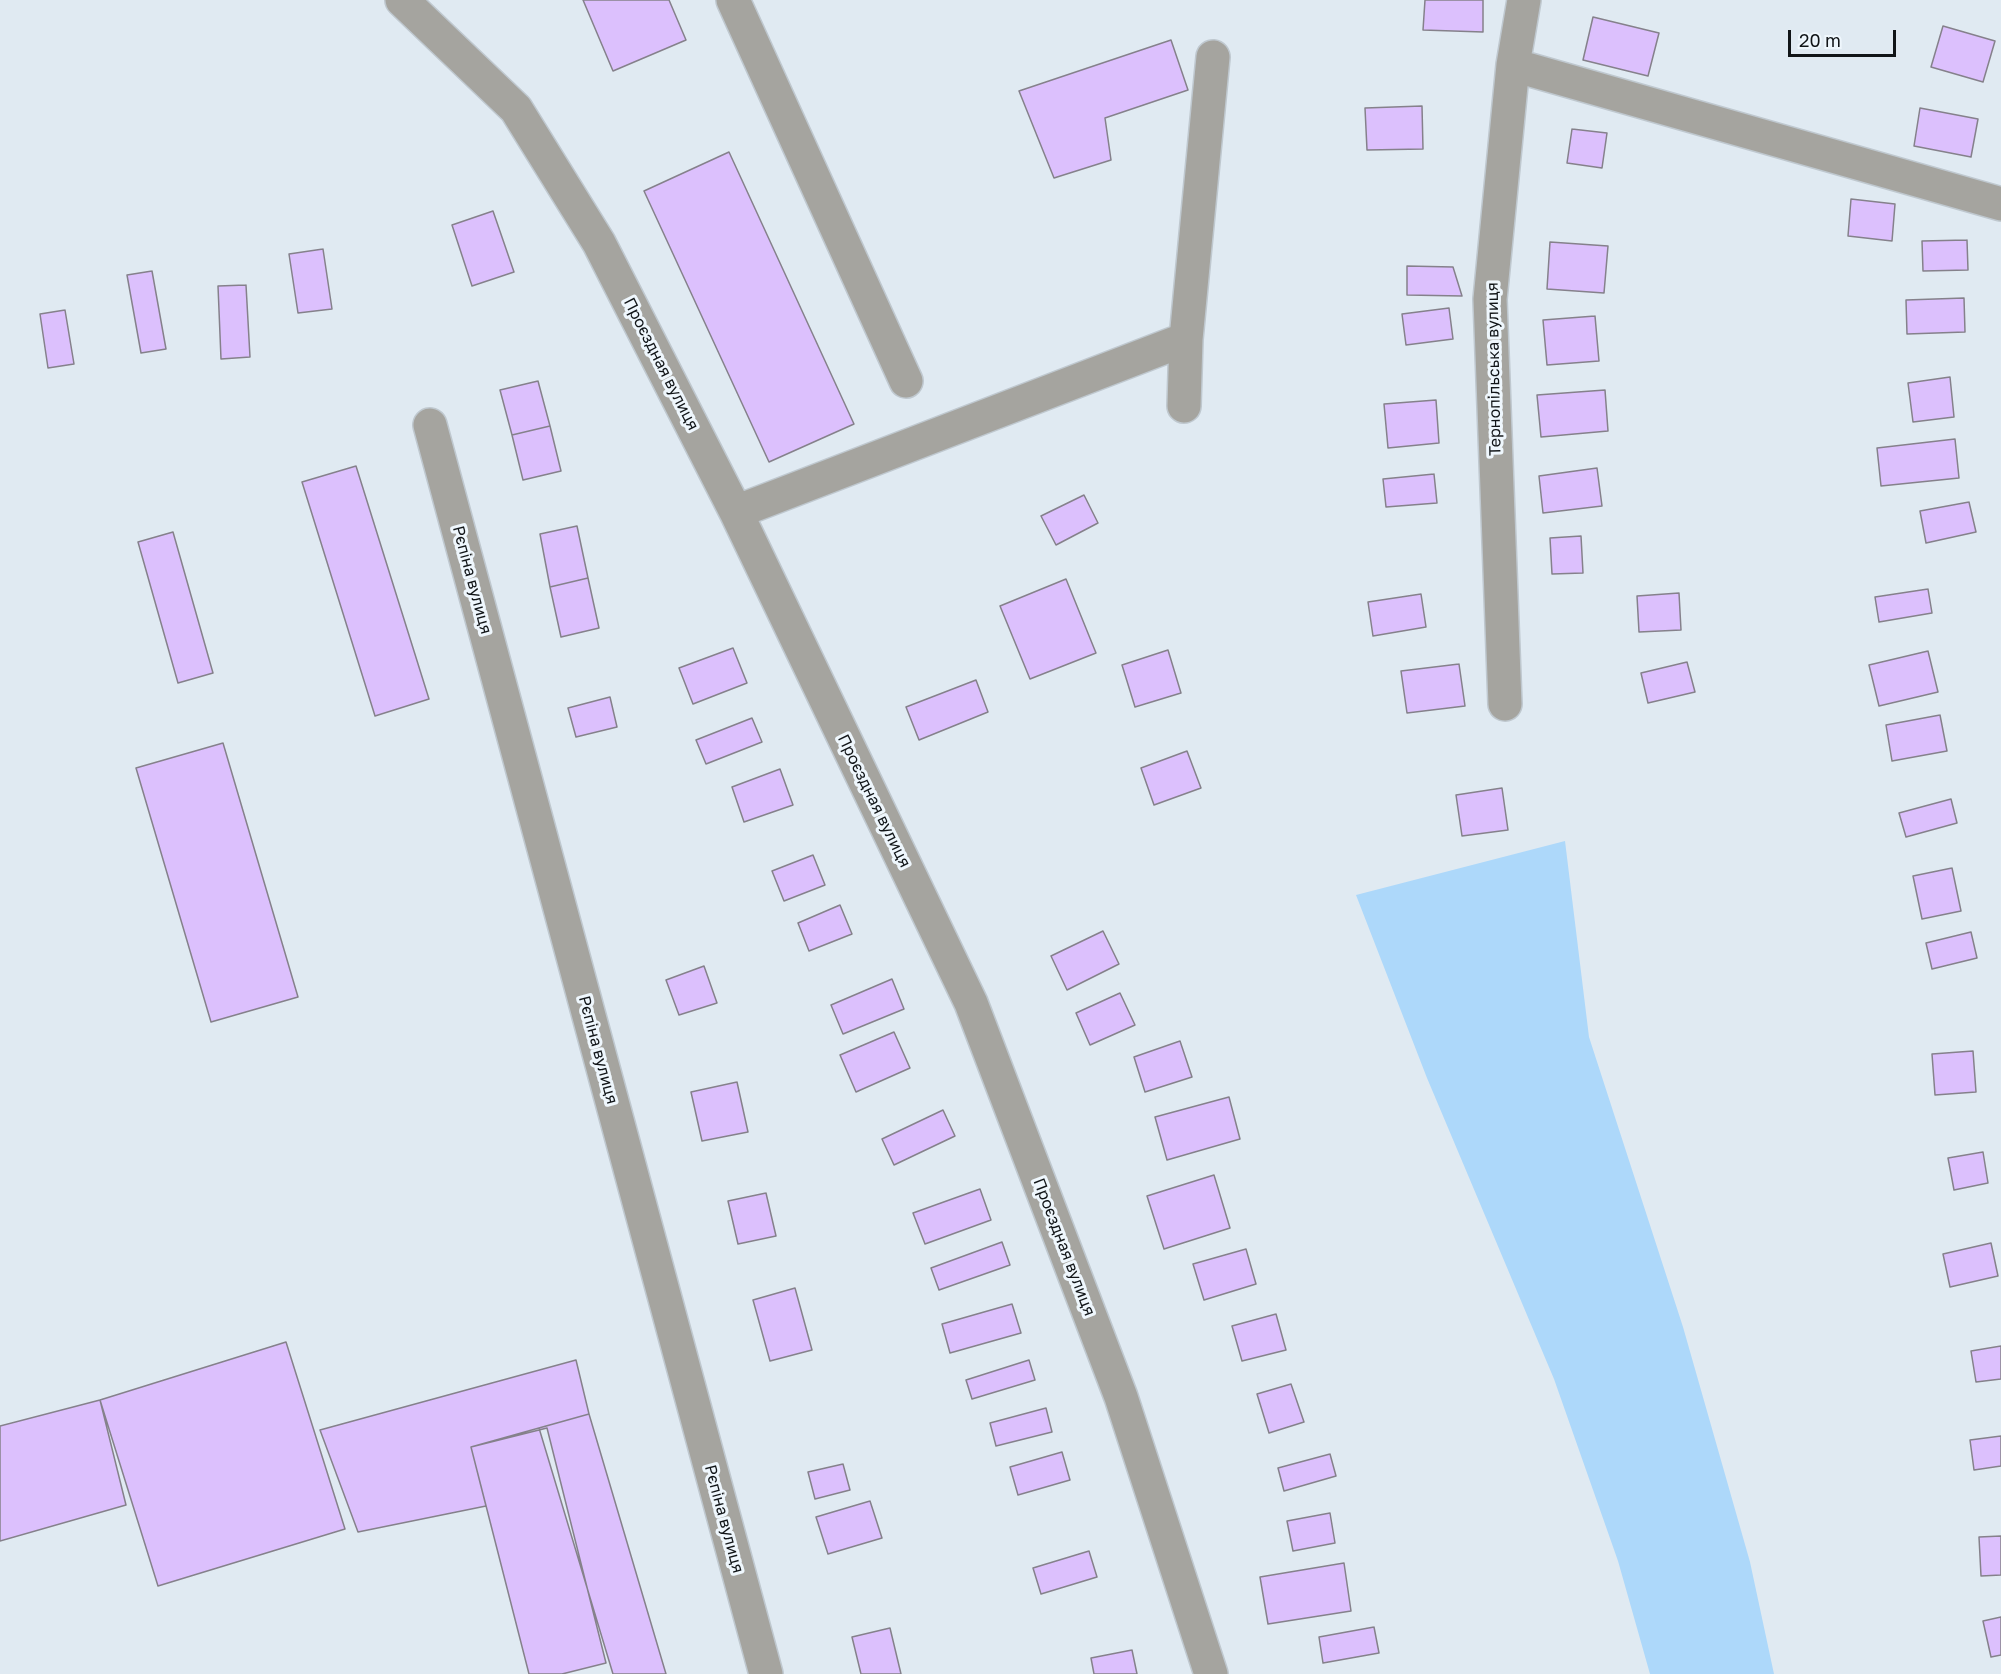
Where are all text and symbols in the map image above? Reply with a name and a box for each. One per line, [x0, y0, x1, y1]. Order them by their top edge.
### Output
scale bar [1791, 18, 1899, 56]
text: 20 m [1799, 29, 1841, 51]
street label: Тернопільська вулиця [1483, 282, 1505, 456]
street label: Проєздная вулиця [619, 295, 703, 433]
street label: Рєпіна вулиця [448, 524, 496, 636]
street label: Проєздная вулиця [833, 731, 915, 871]
street label: Рєпіна вулиця [574, 994, 622, 1106]
street label: Проєздная вулиця [1029, 1175, 1099, 1319]
street label: Рєпіна вулиця [700, 1463, 748, 1575]

